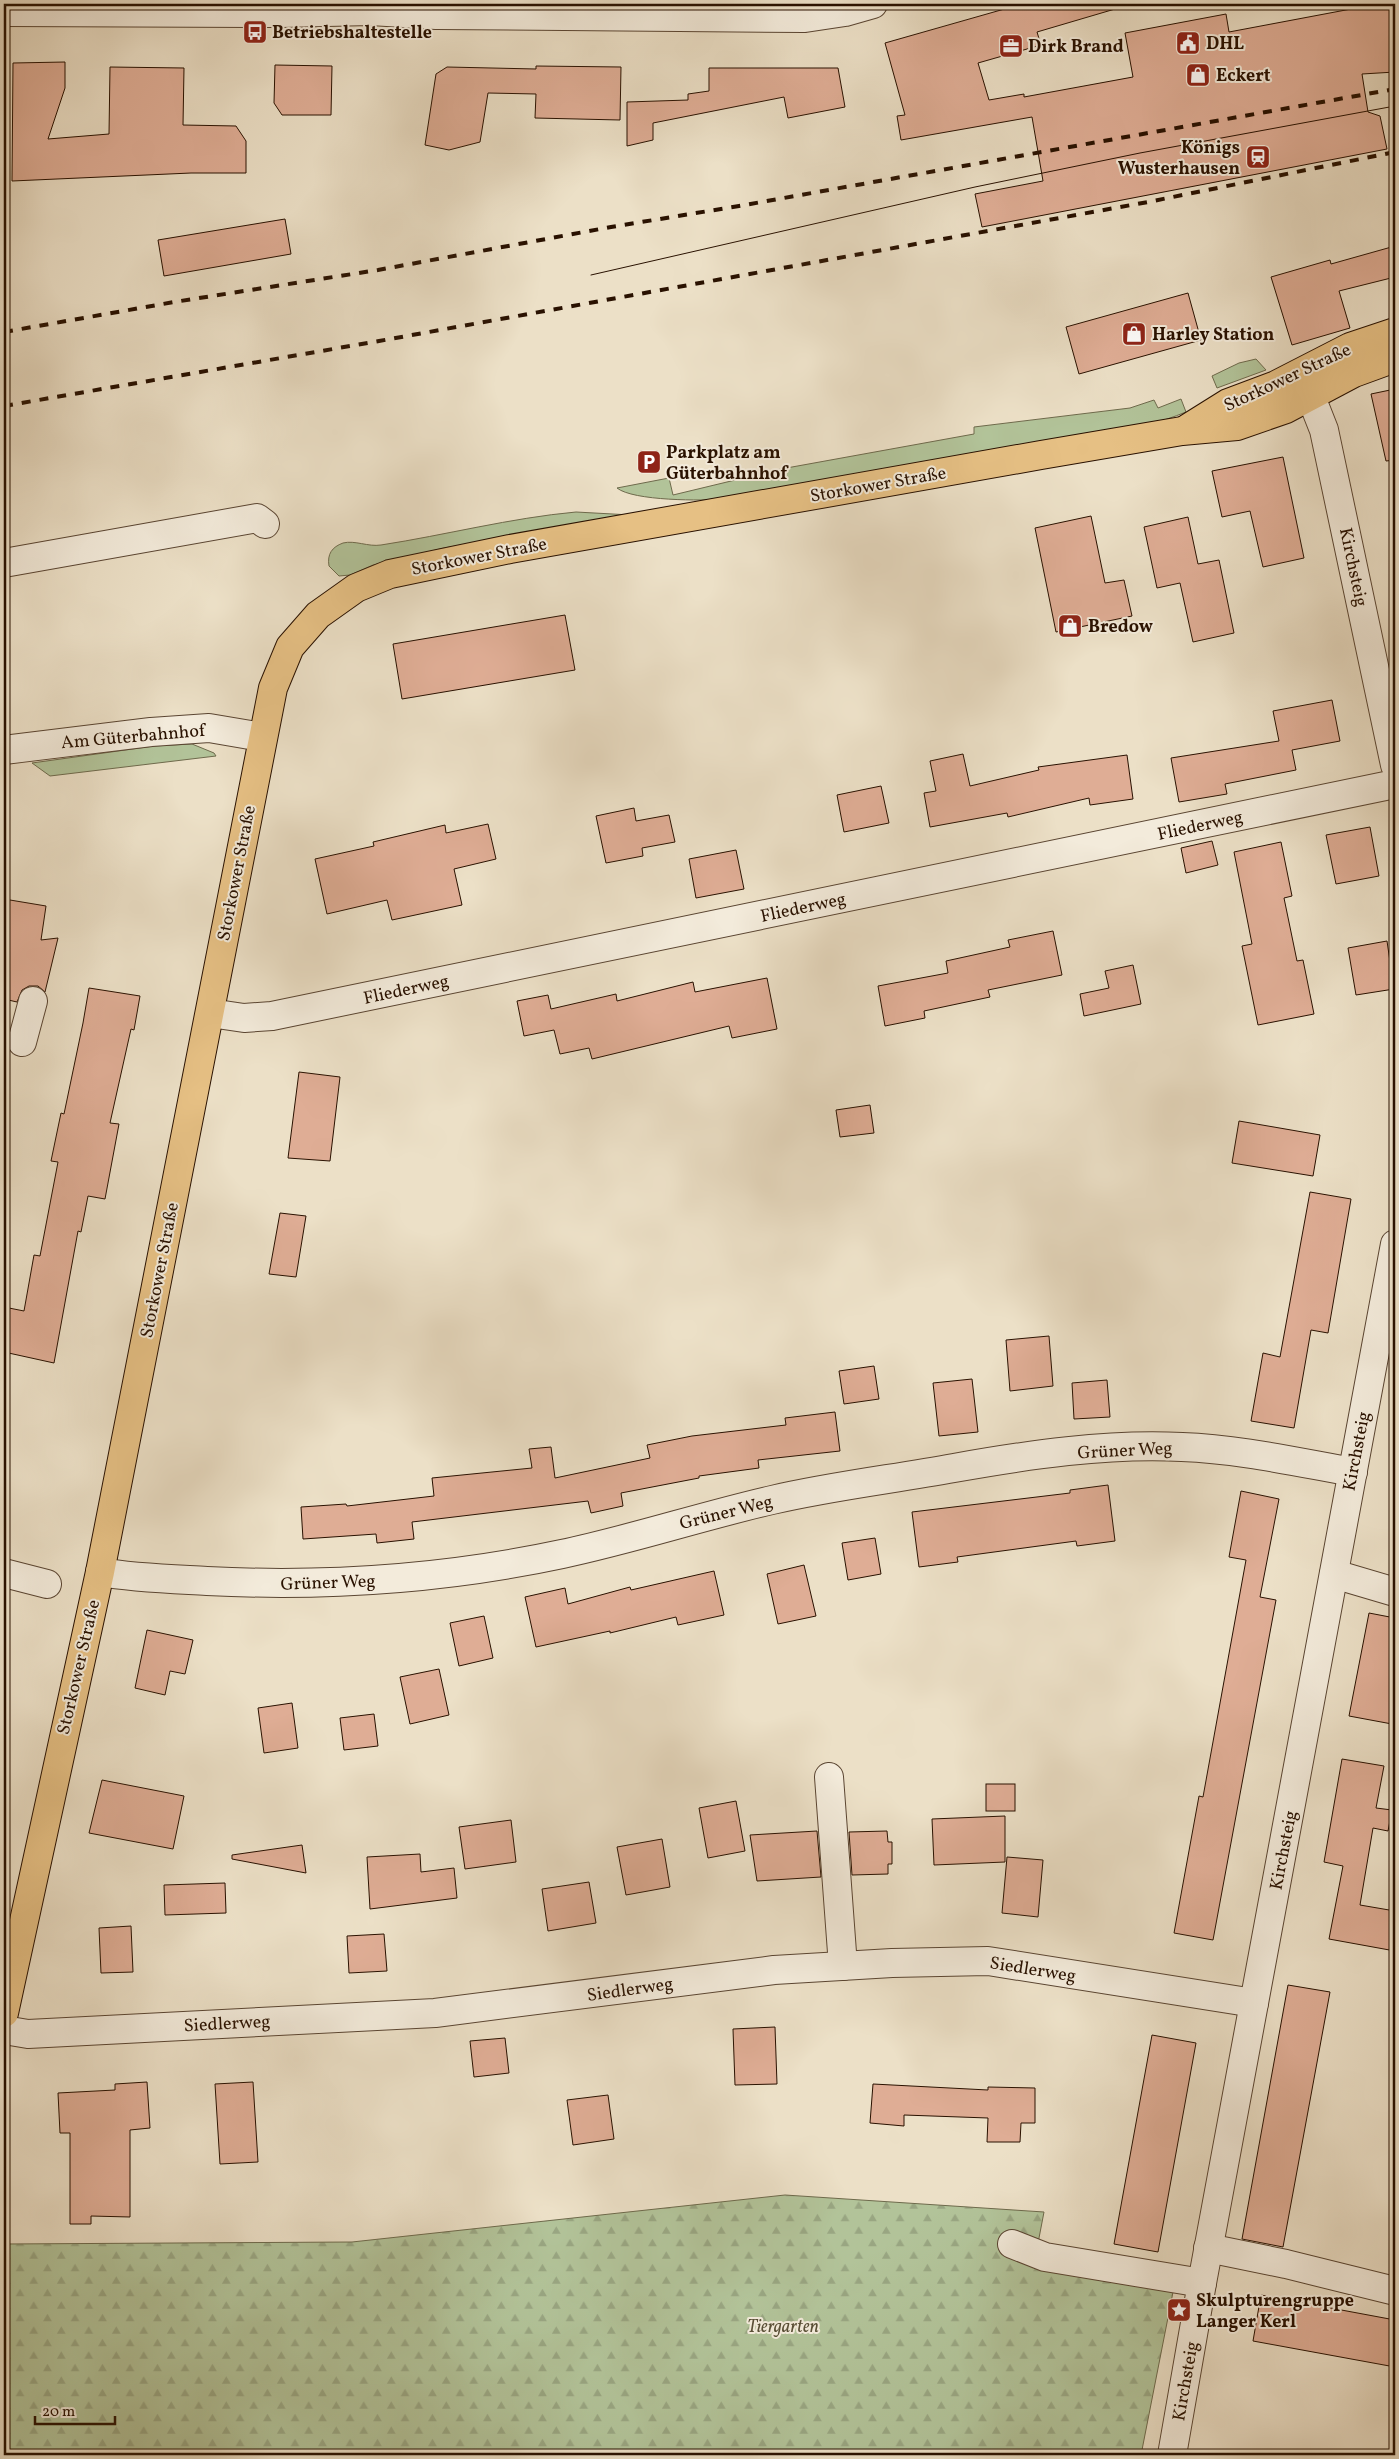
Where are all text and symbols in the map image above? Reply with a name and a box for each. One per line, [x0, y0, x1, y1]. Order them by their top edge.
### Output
bus stop icon: Betriebshaltestelle [242, 19, 268, 45]
place label: Betriebshaltestelle [272, 21, 432, 46]
public building icon: DHL [1175, 30, 1201, 56]
place label: DHL [1206, 32, 1244, 57]
office icon: Dirk Brand [998, 33, 1024, 59]
place label: Dirk Brand [1028, 35, 1124, 60]
shop icon: Eckert [1185, 62, 1211, 88]
place label: Eckert [1216, 64, 1271, 89]
place label: Königs Wusterhausen [1118, 136, 1240, 182]
station icon: Königs Wusterhausen [1245, 144, 1271, 170]
shop icon: Harley Station [1121, 321, 1147, 347]
place label: Harley Station [1152, 323, 1274, 348]
street label: Storkower Straße [1220, 338, 1355, 419]
place label: Parkplatz am Güterbahnhof [666, 441, 789, 487]
parking icon: Parkplatz am Güterbahnhof [636, 449, 662, 475]
street label: Storkower Straße [808, 461, 948, 510]
street label: Kirchsteig [1332, 525, 1373, 609]
street label: Storkower Straße [409, 532, 549, 583]
shop icon: Bredow [1057, 613, 1083, 639]
place label: Bredow [1088, 615, 1153, 640]
street label: Am Güterbahnhof [60, 719, 208, 756]
street label: Storkower Straße [212, 803, 263, 943]
street label: Fliederweg [1155, 805, 1246, 848]
street label: Fliederweg [758, 887, 849, 930]
street label: Fliederweg [361, 969, 452, 1012]
street label: Storkower Straße [135, 1200, 186, 1340]
street label: Kirchsteig [1338, 1409, 1377, 1493]
street label: Grüner Weg [1077, 1437, 1173, 1466]
street label: Grüner Weg [677, 1490, 776, 1537]
street label: Grüner Weg [280, 1569, 376, 1598]
street label: Storkower Straße [52, 1597, 107, 1737]
street label: Kirchsteig [1265, 1808, 1304, 1892]
street label: Siedlerweg [988, 1951, 1078, 1990]
street label: Siedlerweg [585, 1972, 675, 2009]
street label: Siedlerweg [183, 2010, 271, 2039]
place label: Skulpturengruppe Langer Kerl [1196, 2289, 1354, 2335]
place icon: Skulpturengruppe Langer Kerl [1166, 2297, 1192, 2323]
park label: Tiergarten [747, 2315, 819, 2340]
street label: Kirchsteig [1167, 2339, 1206, 2423]
scale bar [35, 2394, 115, 2426]
text: 20 m [42, 2402, 75, 2423]

